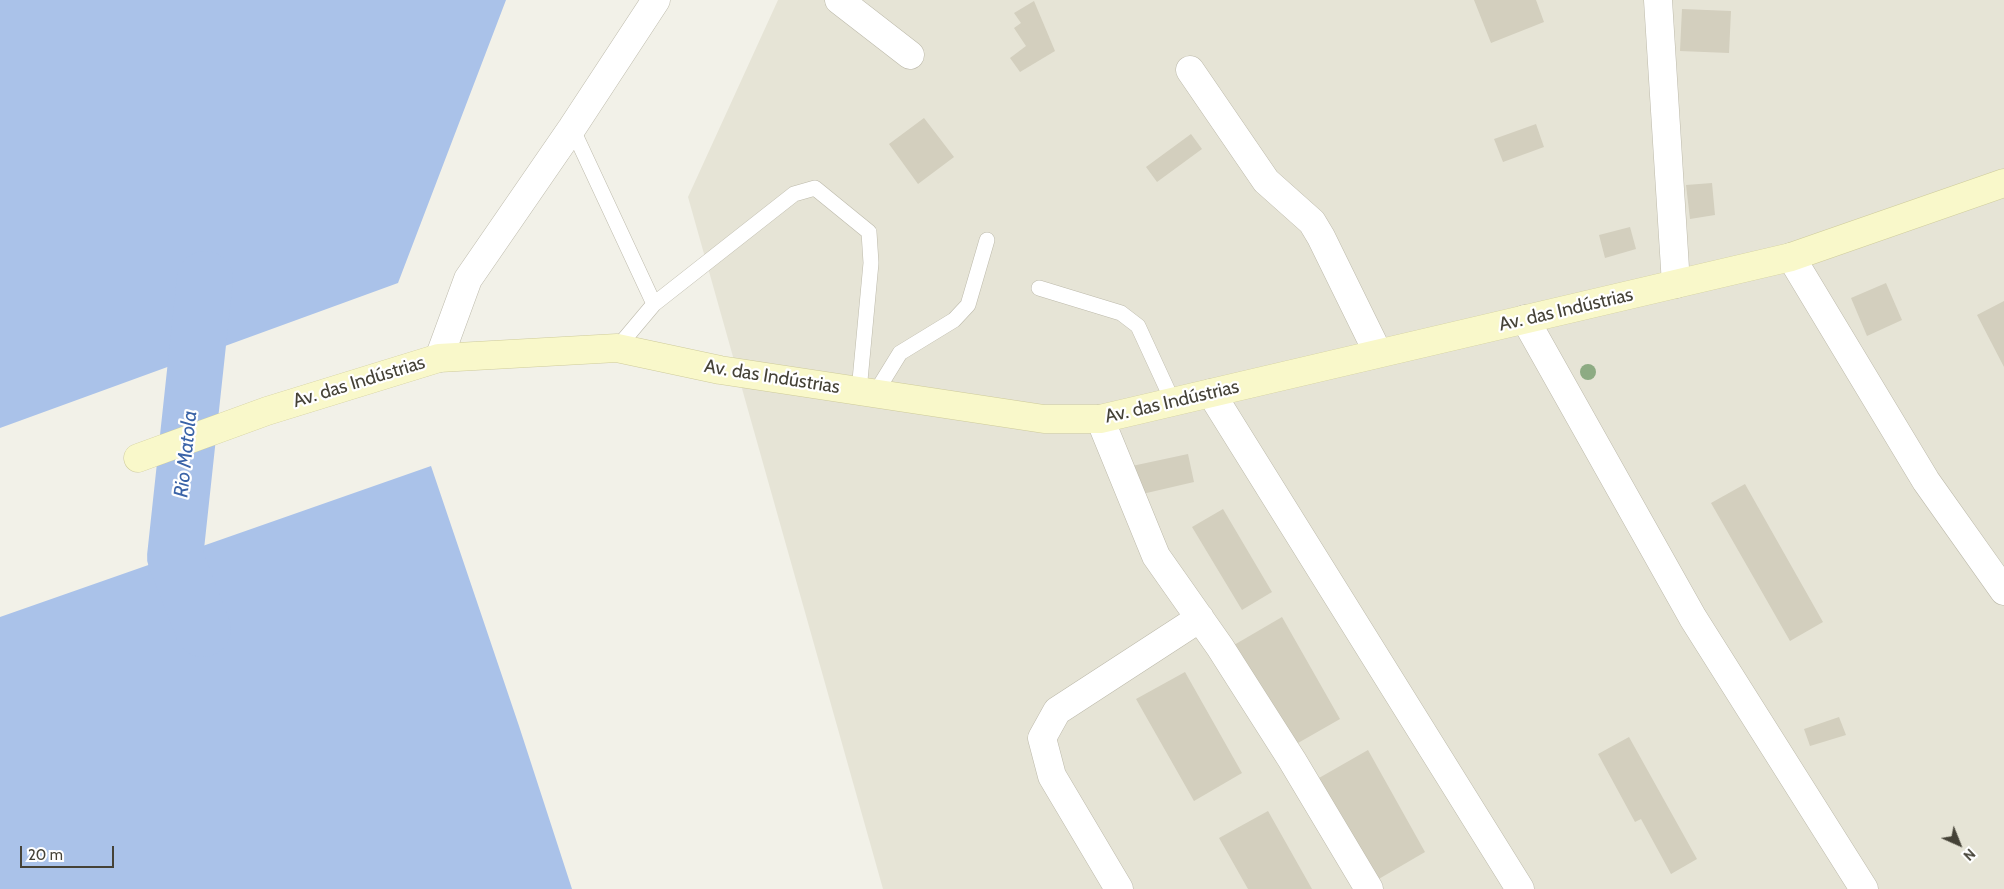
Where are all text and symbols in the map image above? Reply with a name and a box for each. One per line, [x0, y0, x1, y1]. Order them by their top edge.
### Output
street label: Av. das Indústrias [1497, 283, 1635, 337]
street label: Av. das Indústrias [290, 351, 428, 413]
street label: Av. das Indústrias [703, 355, 841, 399]
street label: Av. das Indústrias [1103, 375, 1241, 429]
water label: Rio Matola [170, 409, 202, 499]
north arrow [1934, 819, 1984, 869]
scale bar [22, 836, 116, 868]
text: N [1960, 845, 1979, 865]
text: 20 m [28, 846, 63, 864]

